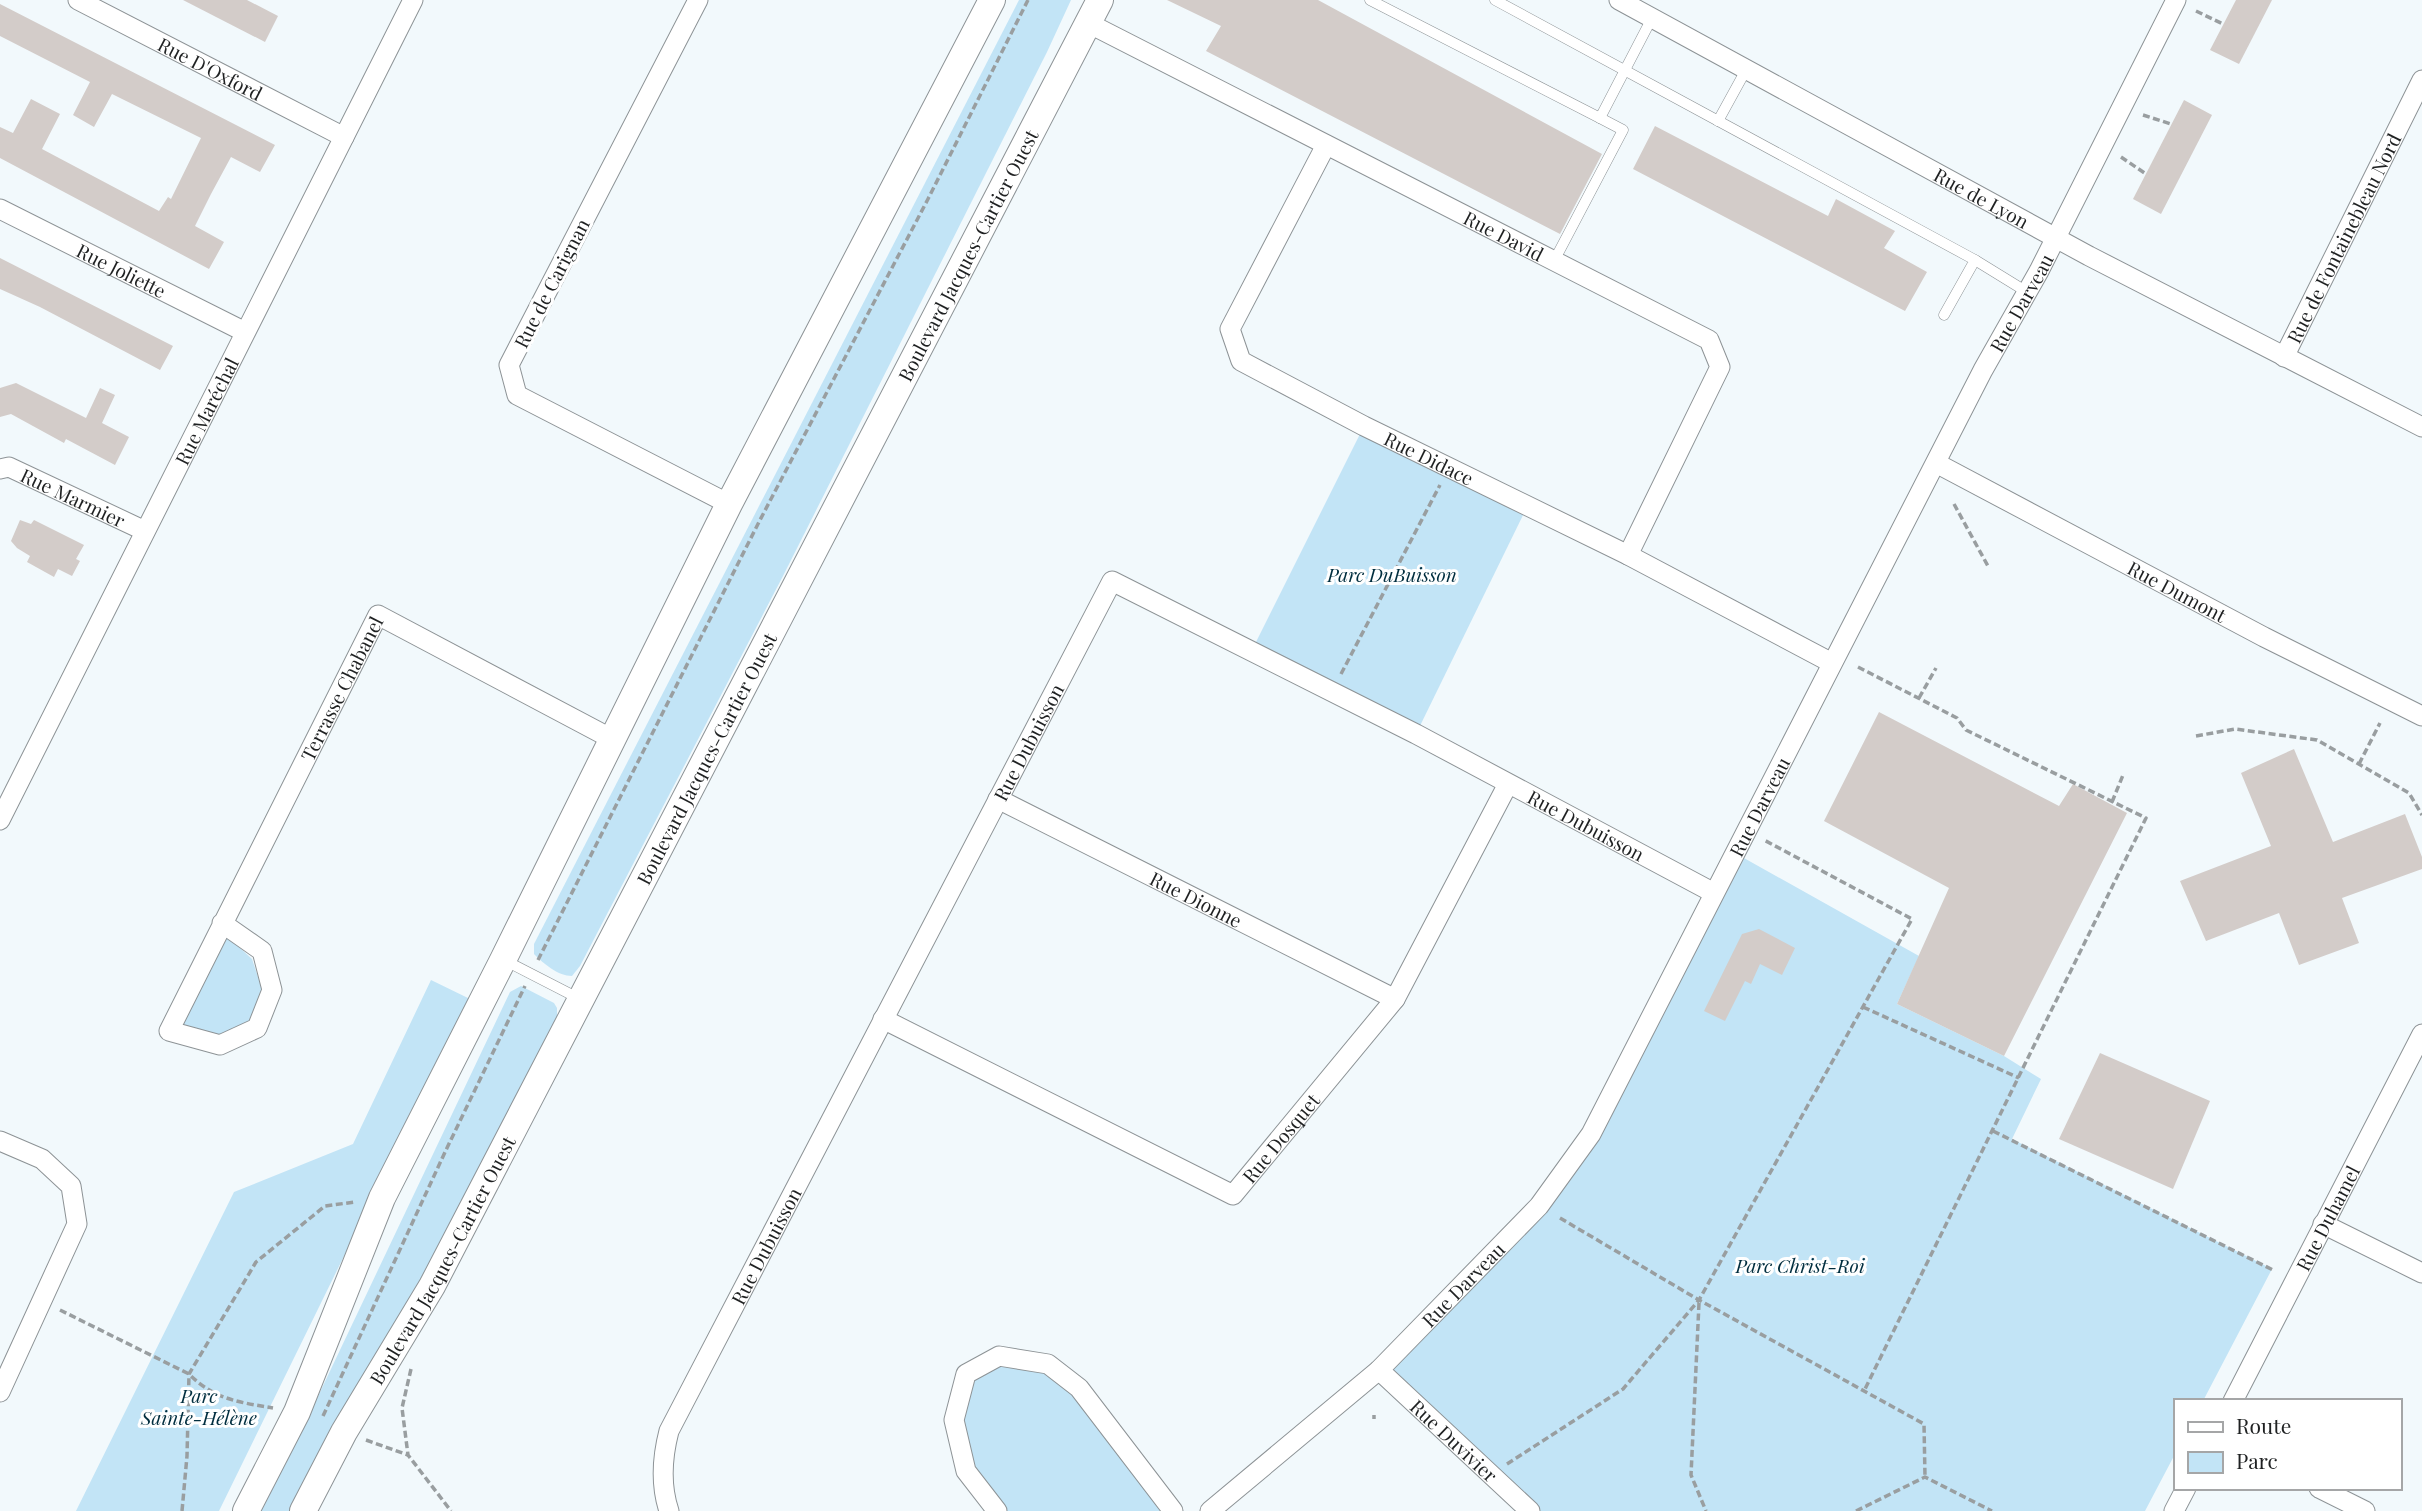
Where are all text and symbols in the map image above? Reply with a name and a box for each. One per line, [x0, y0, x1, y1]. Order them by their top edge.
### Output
street label: Rue D'Oxford [154, 30, 267, 106]
street label: Boulevard Jacques-Cartier Ouest [891, 125, 1044, 386]
street label: Rue de Fontainebleau Nord [2280, 129, 2407, 347]
street label: Rue de Lyon [1930, 161, 2034, 234]
street label: Rue David [1459, 204, 1548, 267]
street label: Rue de Carignan [507, 213, 595, 352]
street label: Rue Joliette [72, 237, 171, 303]
street label: Rue Darveau [1983, 249, 2059, 356]
street label: Rue Maréchal [168, 352, 244, 469]
street label: Rue Didace [1380, 425, 1478, 491]
street label: Rue Marmier [17, 461, 130, 533]
street label: Rue Dumont [2123, 554, 2231, 628]
park label: Parc DuBuisson [1326, 561, 1457, 587]
street label: Terrasse Chabanel [294, 611, 389, 765]
street label: Boulevard Jacques-Cartier Ouest [630, 628, 782, 889]
street label: Rue Dubuisson [987, 678, 1070, 805]
street label: Rue Darveau [1723, 752, 1795, 861]
street label: Rue Dubuisson [1523, 783, 1650, 867]
street label: Rue Dionne [1146, 865, 1247, 933]
street label: Rue Dosquet [1236, 1087, 1325, 1188]
street label: Boulevard Jacques-Cartier Ouest [363, 1131, 521, 1389]
street label: Rue Duhamel [2289, 1160, 2365, 1275]
street label: Rue Dubuisson [724, 1182, 807, 1309]
street label: Rue Darveau [1416, 1236, 1510, 1332]
park label: Parc Christ-Roi [1734, 1252, 1866, 1278]
park label: Parc Sainte-Hélène [140, 1382, 257, 1430]
street label: Rue Duvivier [1405, 1393, 1504, 1488]
legend [2174, 1399, 2401, 1490]
text: Route [2236, 1411, 2291, 1439]
text: Parc [2236, 1446, 2278, 1474]

